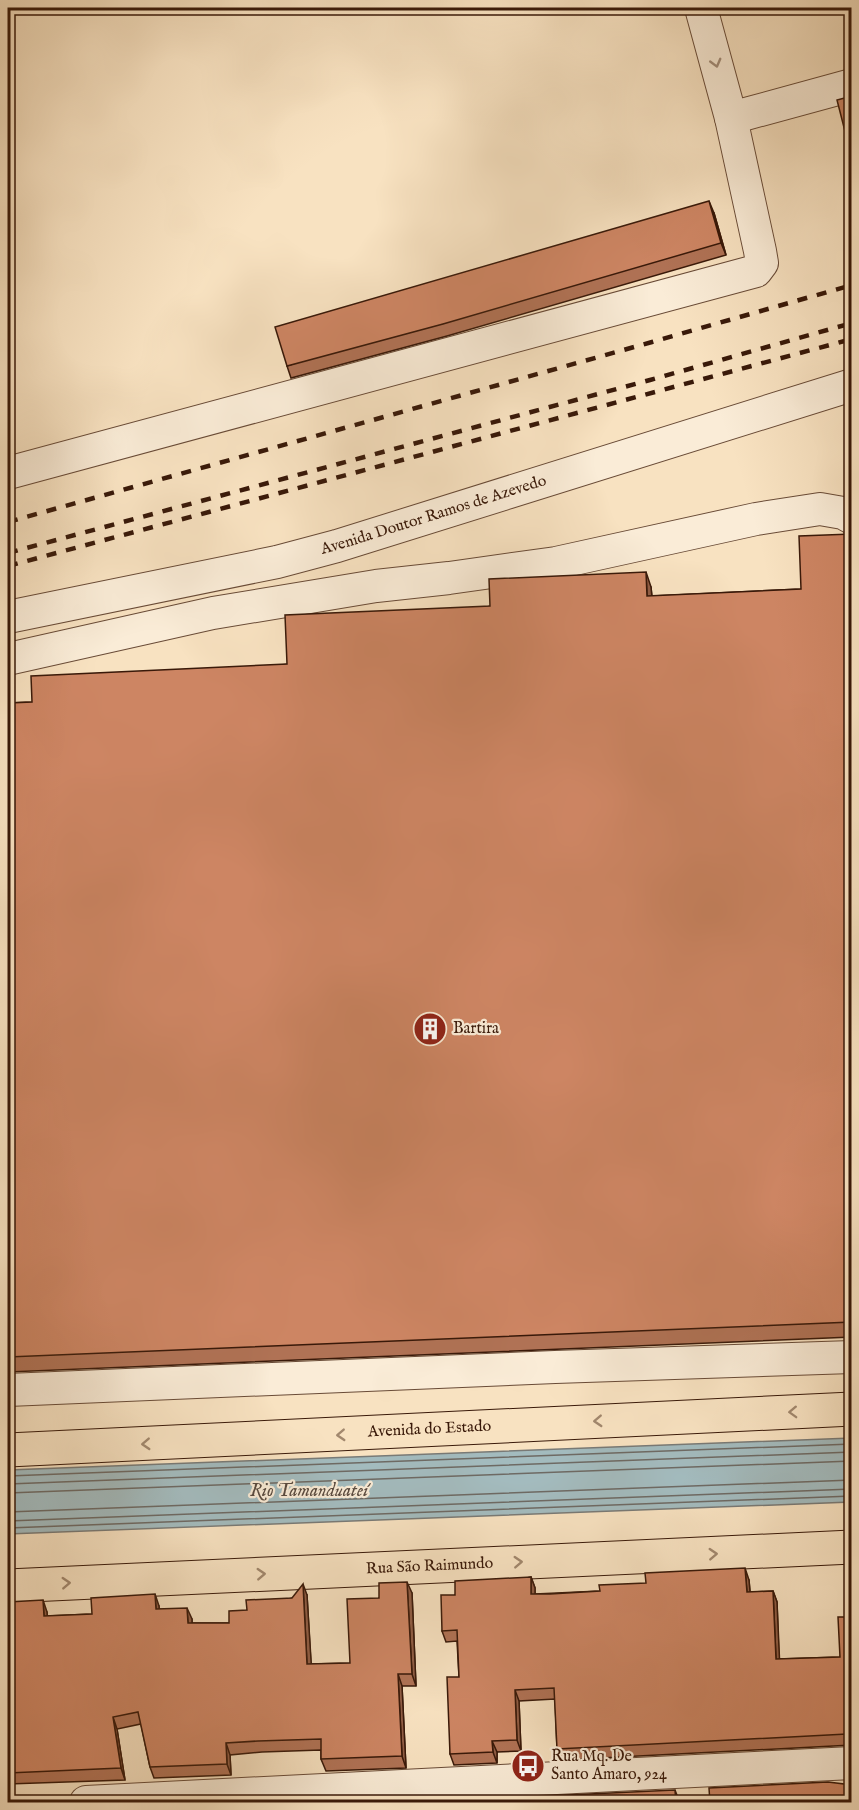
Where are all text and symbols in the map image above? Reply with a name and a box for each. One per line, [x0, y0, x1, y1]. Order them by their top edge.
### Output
one-way arrow [709, 57, 721, 68]
street label: Avenida Doutor Ramos de Azevedo [318, 471, 549, 560]
building icon: Bartira [412, 1011, 448, 1047]
place label: Bartira [453, 1019, 499, 1039]
one-way arrow [789, 1406, 798, 1418]
one-way arrow [594, 1414, 603, 1427]
street label: Avenida do Estado [366, 1417, 492, 1443]
one-way arrow [336, 1428, 345, 1441]
one-way arrow [141, 1438, 150, 1451]
water label: Rio Tamanduateí [250, 1480, 371, 1503]
one-way arrow [709, 1547, 718, 1560]
street label: Rua São Raimundo [365, 1554, 494, 1579]
one-way arrow [514, 1556, 523, 1569]
one-way arrow [256, 1567, 265, 1580]
one-way arrow [61, 1577, 70, 1589]
place label: Rua Mq. De Santo Amaro, 924 [551, 1747, 667, 1785]
bus stop icon: Rua Mq. De Santo Amaro, 924 [510, 1748, 546, 1784]

